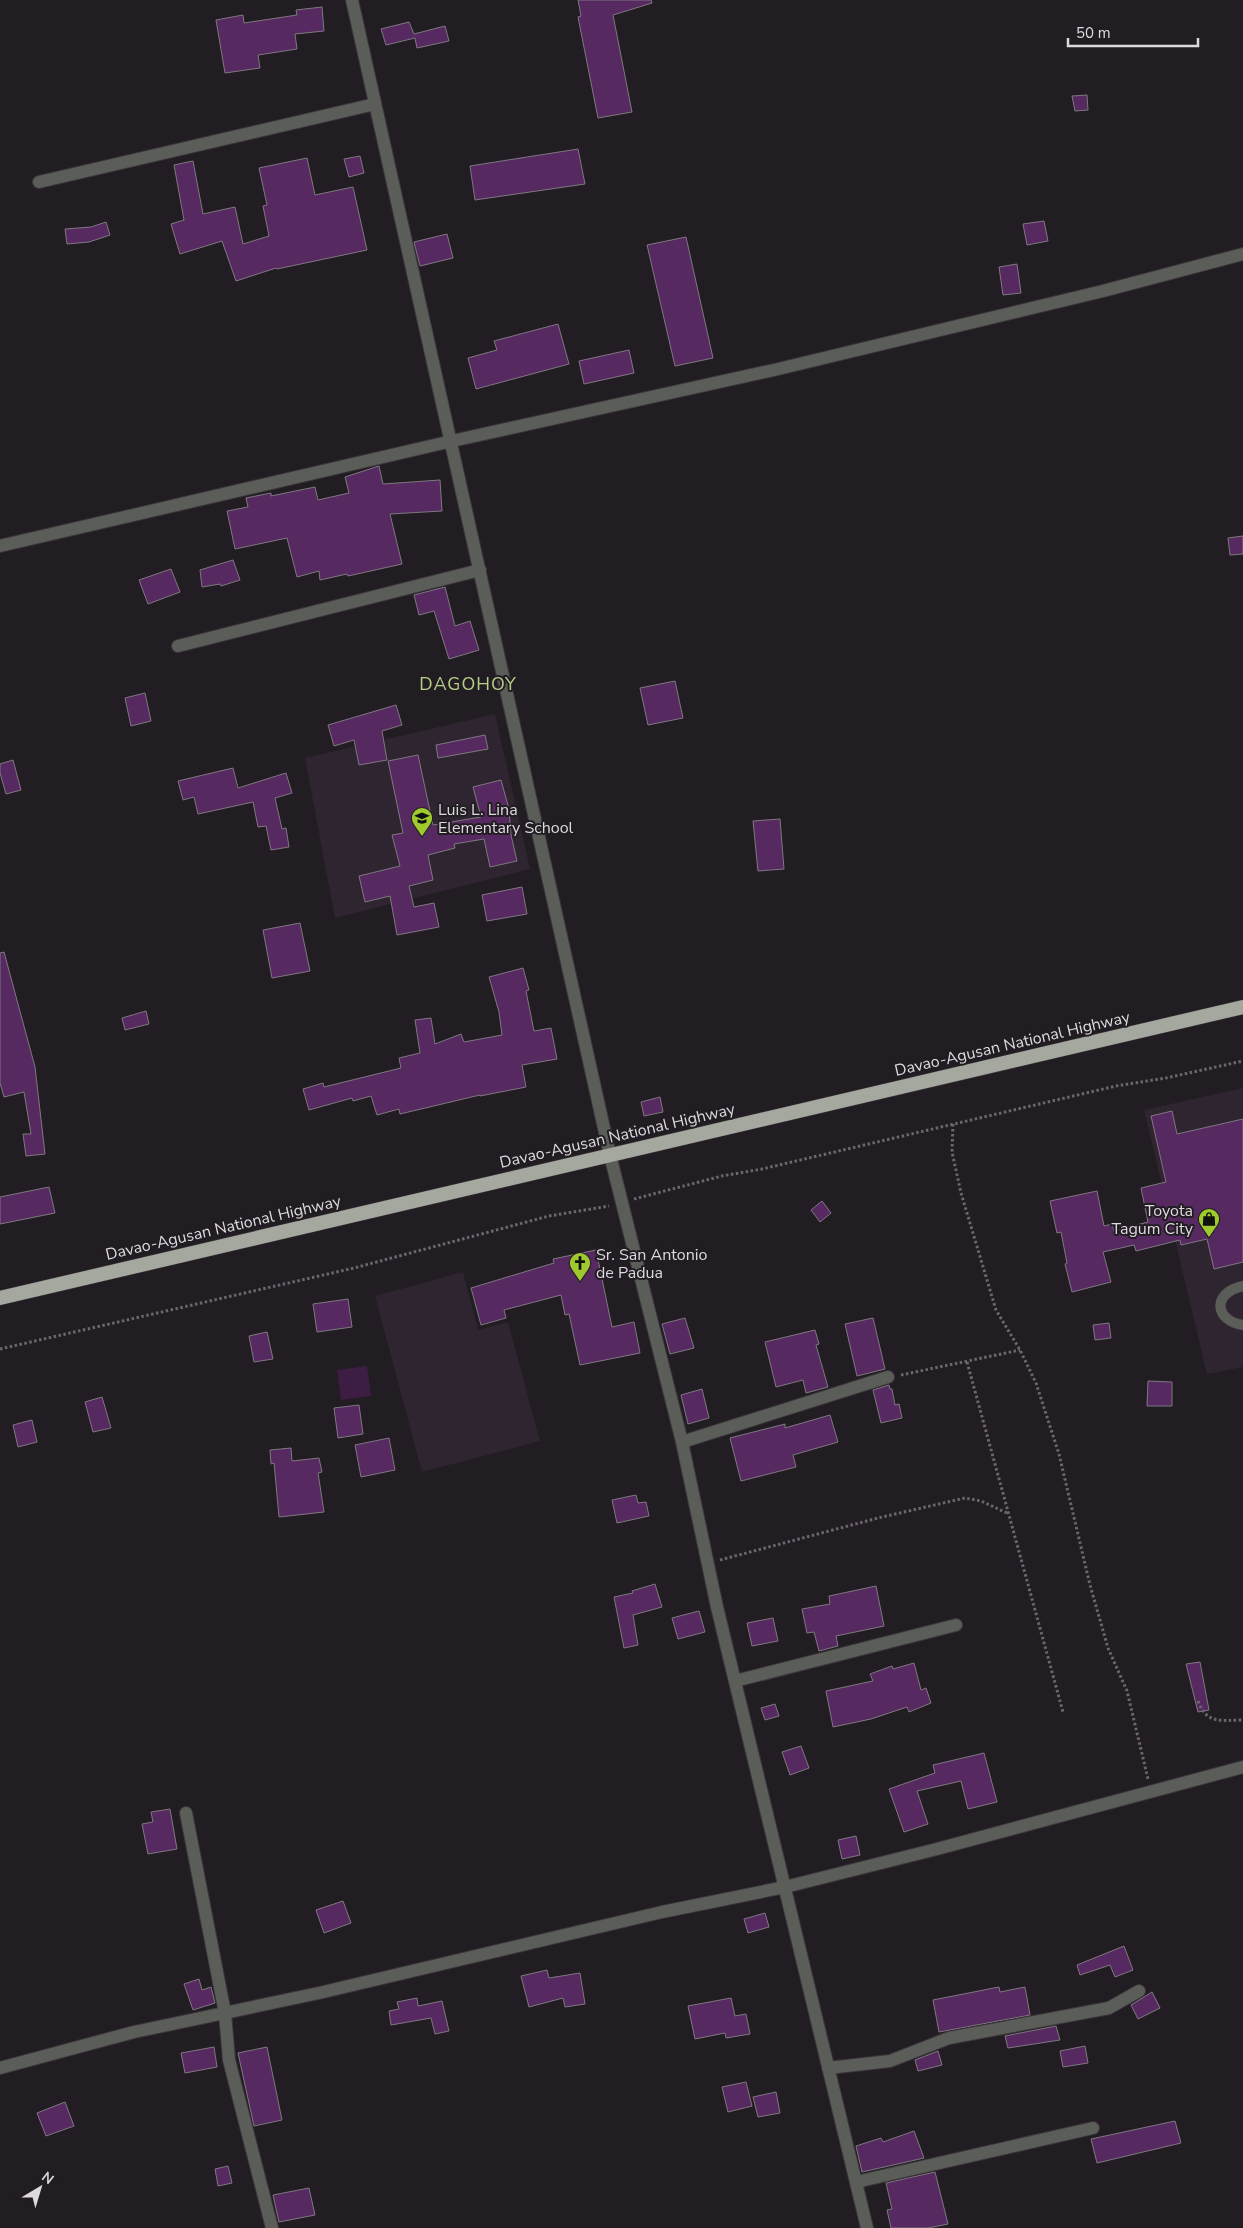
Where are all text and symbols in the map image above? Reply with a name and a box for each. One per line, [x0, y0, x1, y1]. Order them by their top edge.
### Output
scale bar [1068, 15, 1198, 47]
text: 50 m [1076, 23, 1111, 43]
district label: DAGOHOY [419, 672, 517, 696]
place label: Luis L. Lina Elementary School [438, 799, 574, 839]
school or university icon: Luis L. Lina Elementary School [410, 806, 434, 837]
street label: Davao-Agusan National Highway [892, 1006, 1133, 1082]
street label: Davao-Agusan National Highway [497, 1098, 738, 1174]
street label: Davao-Agusan National Highway [103, 1190, 344, 1266]
place label: Toyota Tagum City [1112, 1200, 1194, 1240]
shop icon: Toyota Tagum City [1197, 1207, 1221, 1238]
place label: Sr. San Antonio de Padua [596, 1244, 707, 1284]
church icon: Sr. San Antonio de Padua [568, 1251, 592, 1282]
north arrow [15, 2163, 65, 2213]
text: N [38, 2167, 58, 2189]

